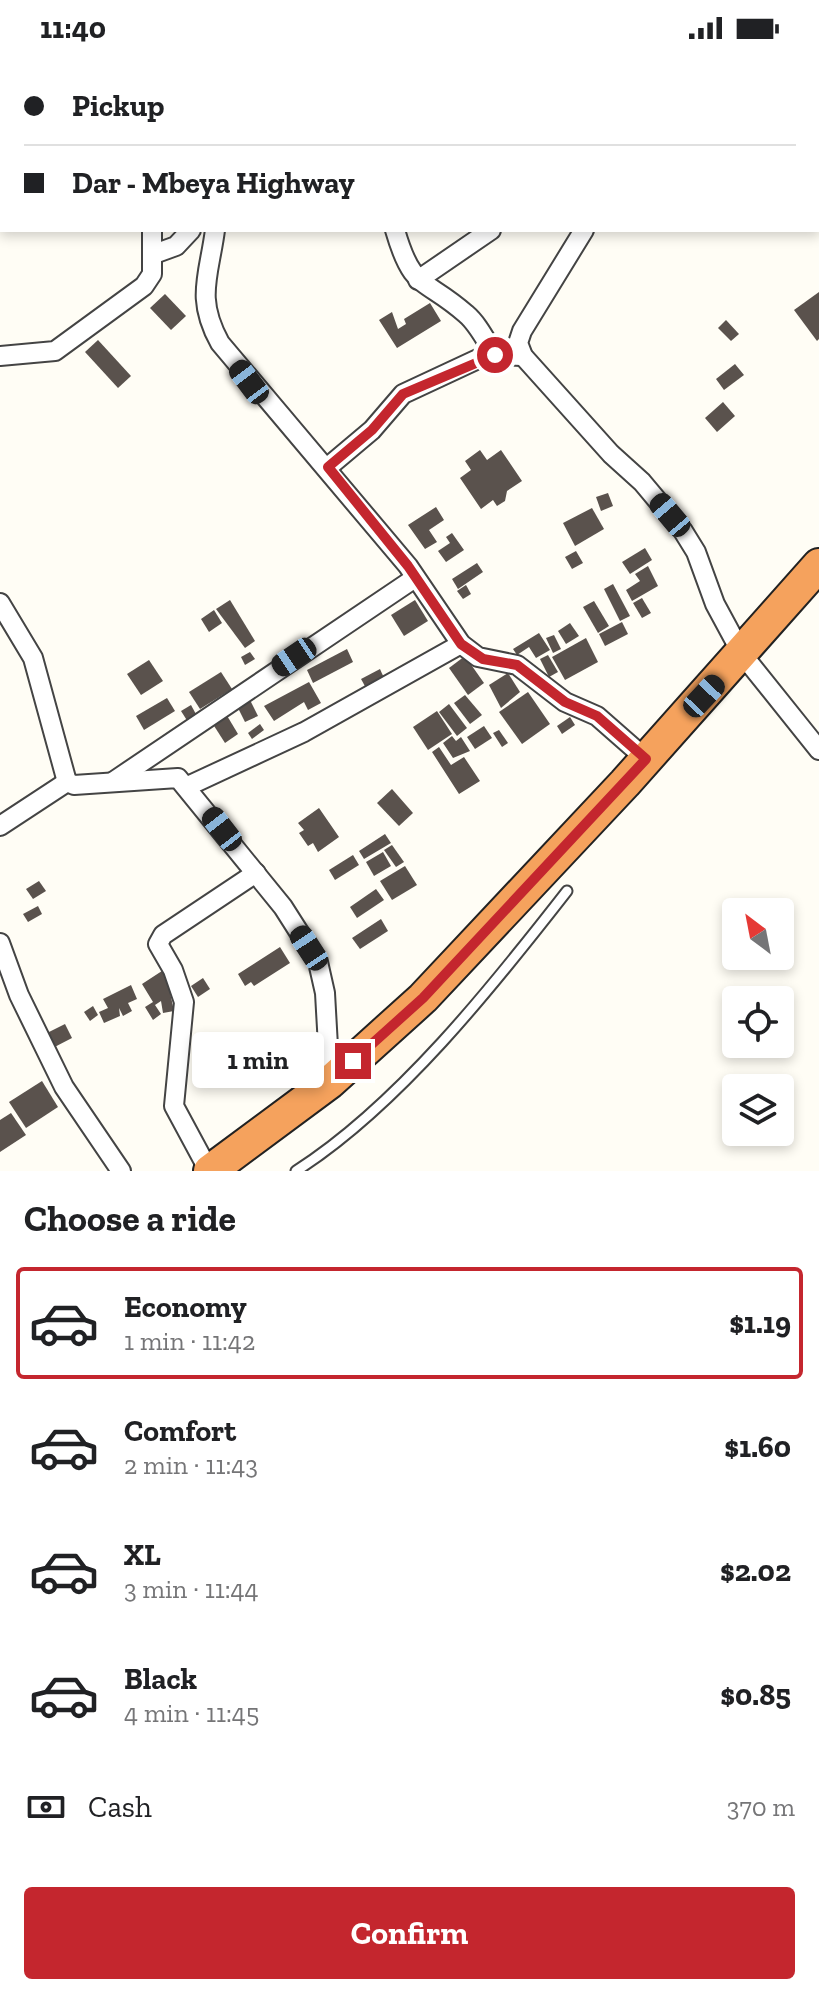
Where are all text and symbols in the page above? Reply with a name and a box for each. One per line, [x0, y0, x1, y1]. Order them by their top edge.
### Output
text: 11:40 [40, 10, 106, 46]
text: Pickup [72, 88, 164, 124]
text: Dar - Mbeya Highway [72, 165, 355, 201]
route start [477, 337, 513, 373]
car [225, 356, 273, 408]
car [645, 489, 695, 541]
car [267, 634, 321, 680]
car [679, 670, 729, 722]
car [198, 803, 246, 855]
north arrow [722, 898, 794, 970]
map controls [722, 898, 794, 1146]
car [286, 921, 332, 975]
button: locate [722, 986, 794, 1058]
callout: 1 min [193, 1033, 325, 1089]
route end [335, 1043, 371, 1079]
text: 1 min [227, 1044, 289, 1076]
button: layers [722, 1074, 794, 1146]
text: Choose a ride [24, 1197, 236, 1240]
icon: car [28, 1287, 100, 1359]
text: Economy [124, 1289, 247, 1325]
text: $1.19 [729, 1305, 791, 1341]
text: 1 min · 11:42 [124, 1325, 255, 1357]
icon: car [28, 1411, 100, 1483]
text: Comfort [124, 1413, 236, 1449]
text: $1.60 [724, 1429, 791, 1465]
text: 2 min · 11:43 [124, 1449, 258, 1481]
icon: car [28, 1535, 100, 1607]
text: XL [124, 1537, 161, 1573]
text: $2.02 [720, 1553, 791, 1589]
text: 3 min · 11:44 [124, 1573, 259, 1605]
icon: car [28, 1659, 100, 1731]
text: Black [124, 1661, 197, 1697]
text: $0.85 [720, 1677, 791, 1713]
text: 4 min · 11:45 [124, 1697, 259, 1729]
icon: cash [24, 1785, 68, 1829]
text: Cash [88, 1789, 152, 1825]
text: 370 m [727, 1791, 795, 1823]
button: Confirm [24, 1887, 795, 1979]

